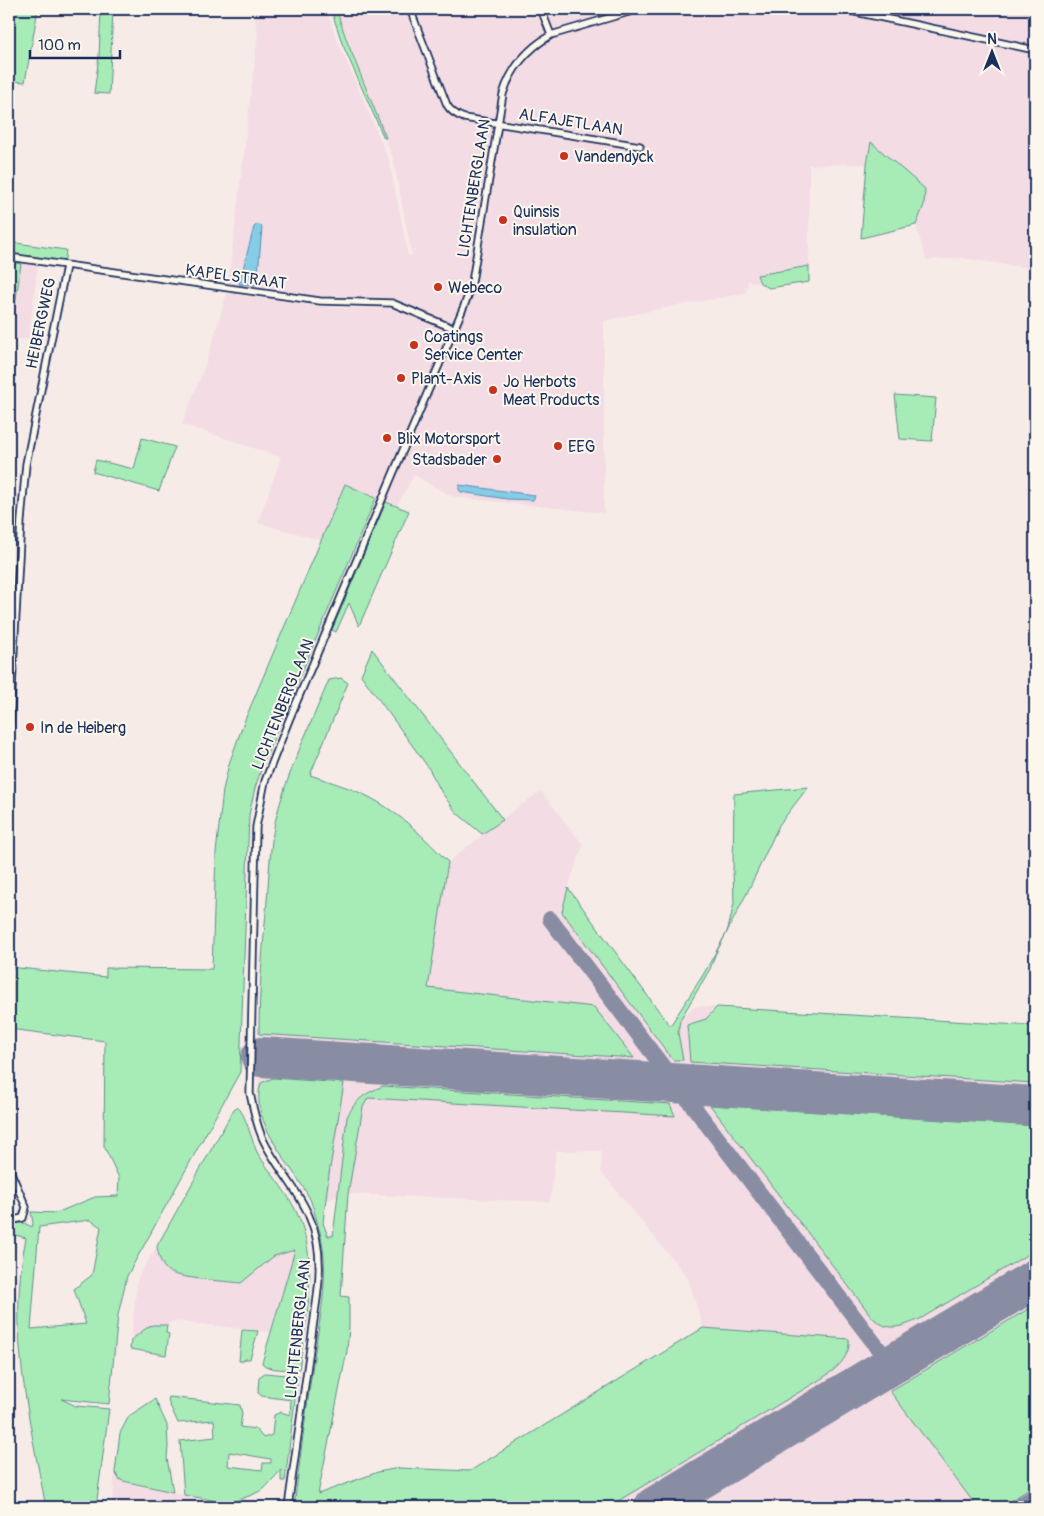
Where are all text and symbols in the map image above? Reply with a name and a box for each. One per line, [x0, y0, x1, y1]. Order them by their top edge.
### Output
scale bar [30, 28, 120, 60]
north arrow [966, 28, 1016, 78]
text: N [987, 31, 997, 48]
text: 100 m [38, 36, 81, 55]
street label: ALFAJETLAAN [517, 104, 624, 140]
street label: LICHTENBERGLAAN [453, 118, 495, 259]
place label: Vandendyck [574, 147, 654, 167]
marker: Vandendyck [558, 150, 570, 162]
place label: Quinsis insulation [513, 202, 577, 240]
marker: Quinsis insulation [497, 214, 509, 226]
street label: KAPELSTRAAT [184, 260, 288, 294]
street label: HEIBERGWEG [22, 276, 60, 371]
place label: Webeco [448, 278, 502, 298]
marker: Webeco [432, 281, 444, 293]
place label: Coatings Service Center [424, 327, 523, 365]
marker: Coatings Service Center [408, 339, 420, 351]
place label: Plant-Axis [411, 369, 481, 389]
marker: Plant-Axis [395, 372, 407, 384]
place label: Jo Herbots Meat Products [503, 372, 599, 410]
marker: Jo Herbots Meat Products [487, 384, 499, 396]
place label: Blix Motorsport [397, 429, 501, 449]
marker: Blix Motorsport [381, 432, 393, 444]
place label: EEG [568, 437, 595, 457]
marker: EEG [552, 440, 564, 452]
place label: Stadsbader [412, 450, 487, 470]
marker: Stadsbader [491, 453, 503, 465]
street label: LICHTENBERGLAAN [247, 636, 318, 773]
place label: In de Heiberg [40, 718, 126, 738]
marker: In de Heiberg [24, 721, 36, 733]
street label: LICHTENBERGLAAN [281, 1259, 315, 1400]

